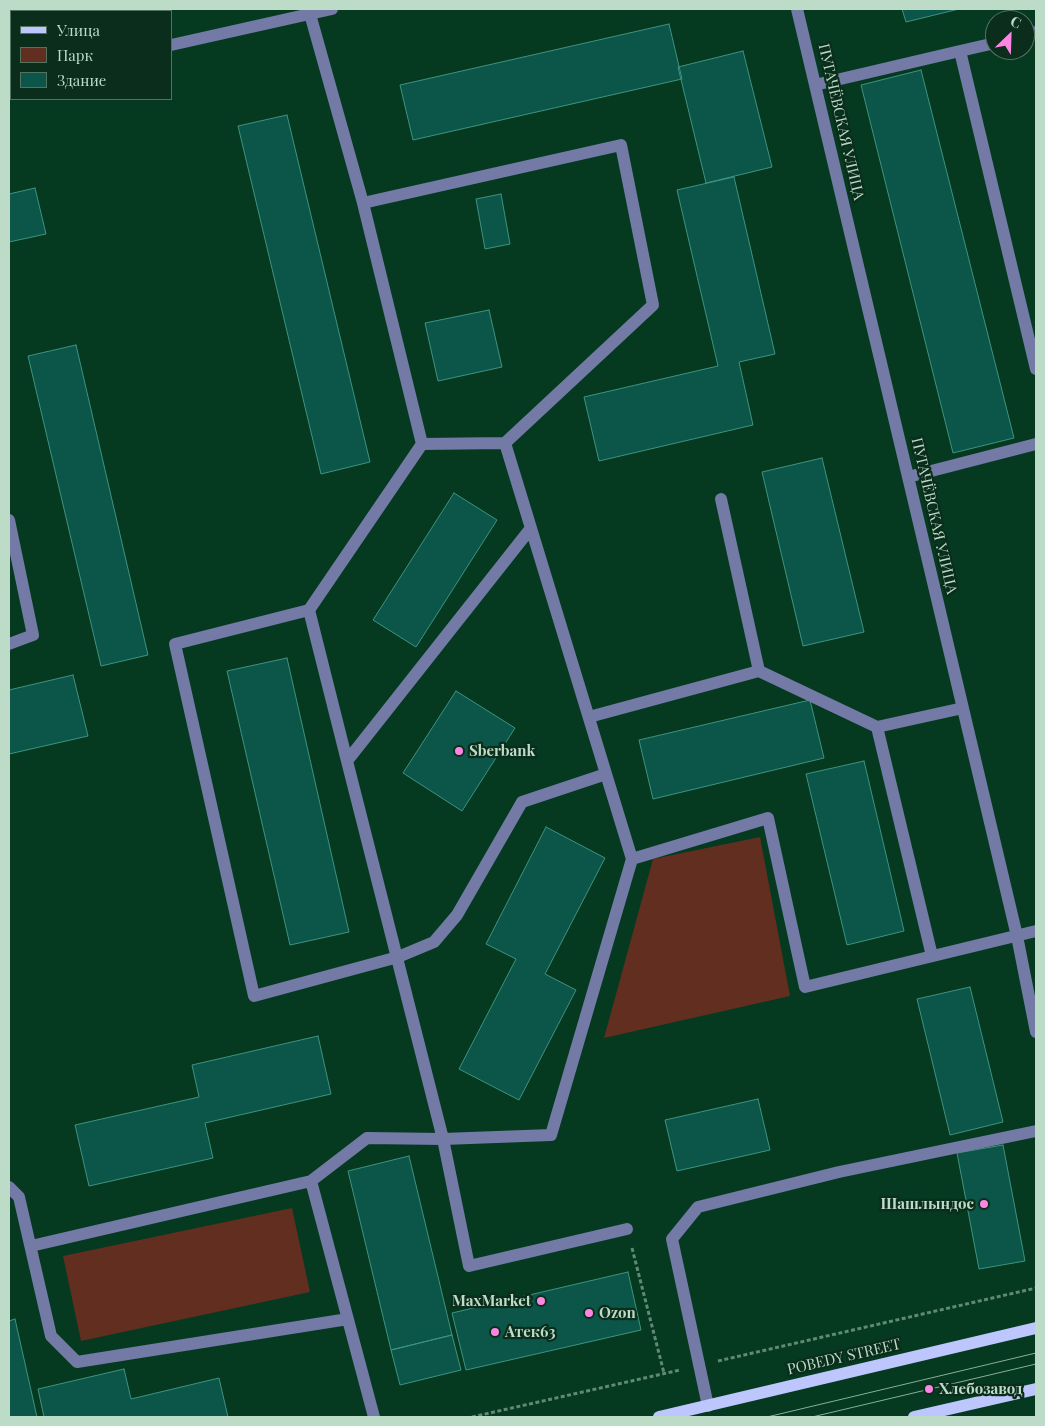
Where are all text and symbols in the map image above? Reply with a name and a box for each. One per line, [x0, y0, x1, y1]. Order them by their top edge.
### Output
legend [10, 10, 172, 100]
north arrow [985, 10, 1035, 60]
text: С [1008, 11, 1024, 32]
text: Улица [57, 20, 100, 40]
street label: ПУГАЧЁВСКАЯ УЛИЦА [814, 42, 868, 202]
text: Парк [57, 45, 93, 65]
text: Здание [57, 70, 106, 90]
street label: ПУГАЧЁВСКАЯ УЛИЦА [907, 436, 961, 596]
place label: Sberbank [469, 742, 535, 760]
marker: Sberbank [453, 745, 465, 757]
place label: Шашлындос [880, 1195, 974, 1213]
marker: Шашлындос [978, 1198, 990, 1210]
place label: MaxMarket [452, 1292, 531, 1310]
marker: MaxMarket [535, 1295, 547, 1307]
place label: Ozon [599, 1304, 636, 1322]
marker: Ozon [583, 1307, 595, 1319]
place label: Атек63 [505, 1323, 556, 1341]
marker: Атек63 [489, 1326, 501, 1338]
street label: POBEDY STREET [785, 1335, 903, 1379]
place label: Хлебозавод [939, 1380, 1023, 1398]
marker: Хлебозавод [923, 1383, 935, 1395]

